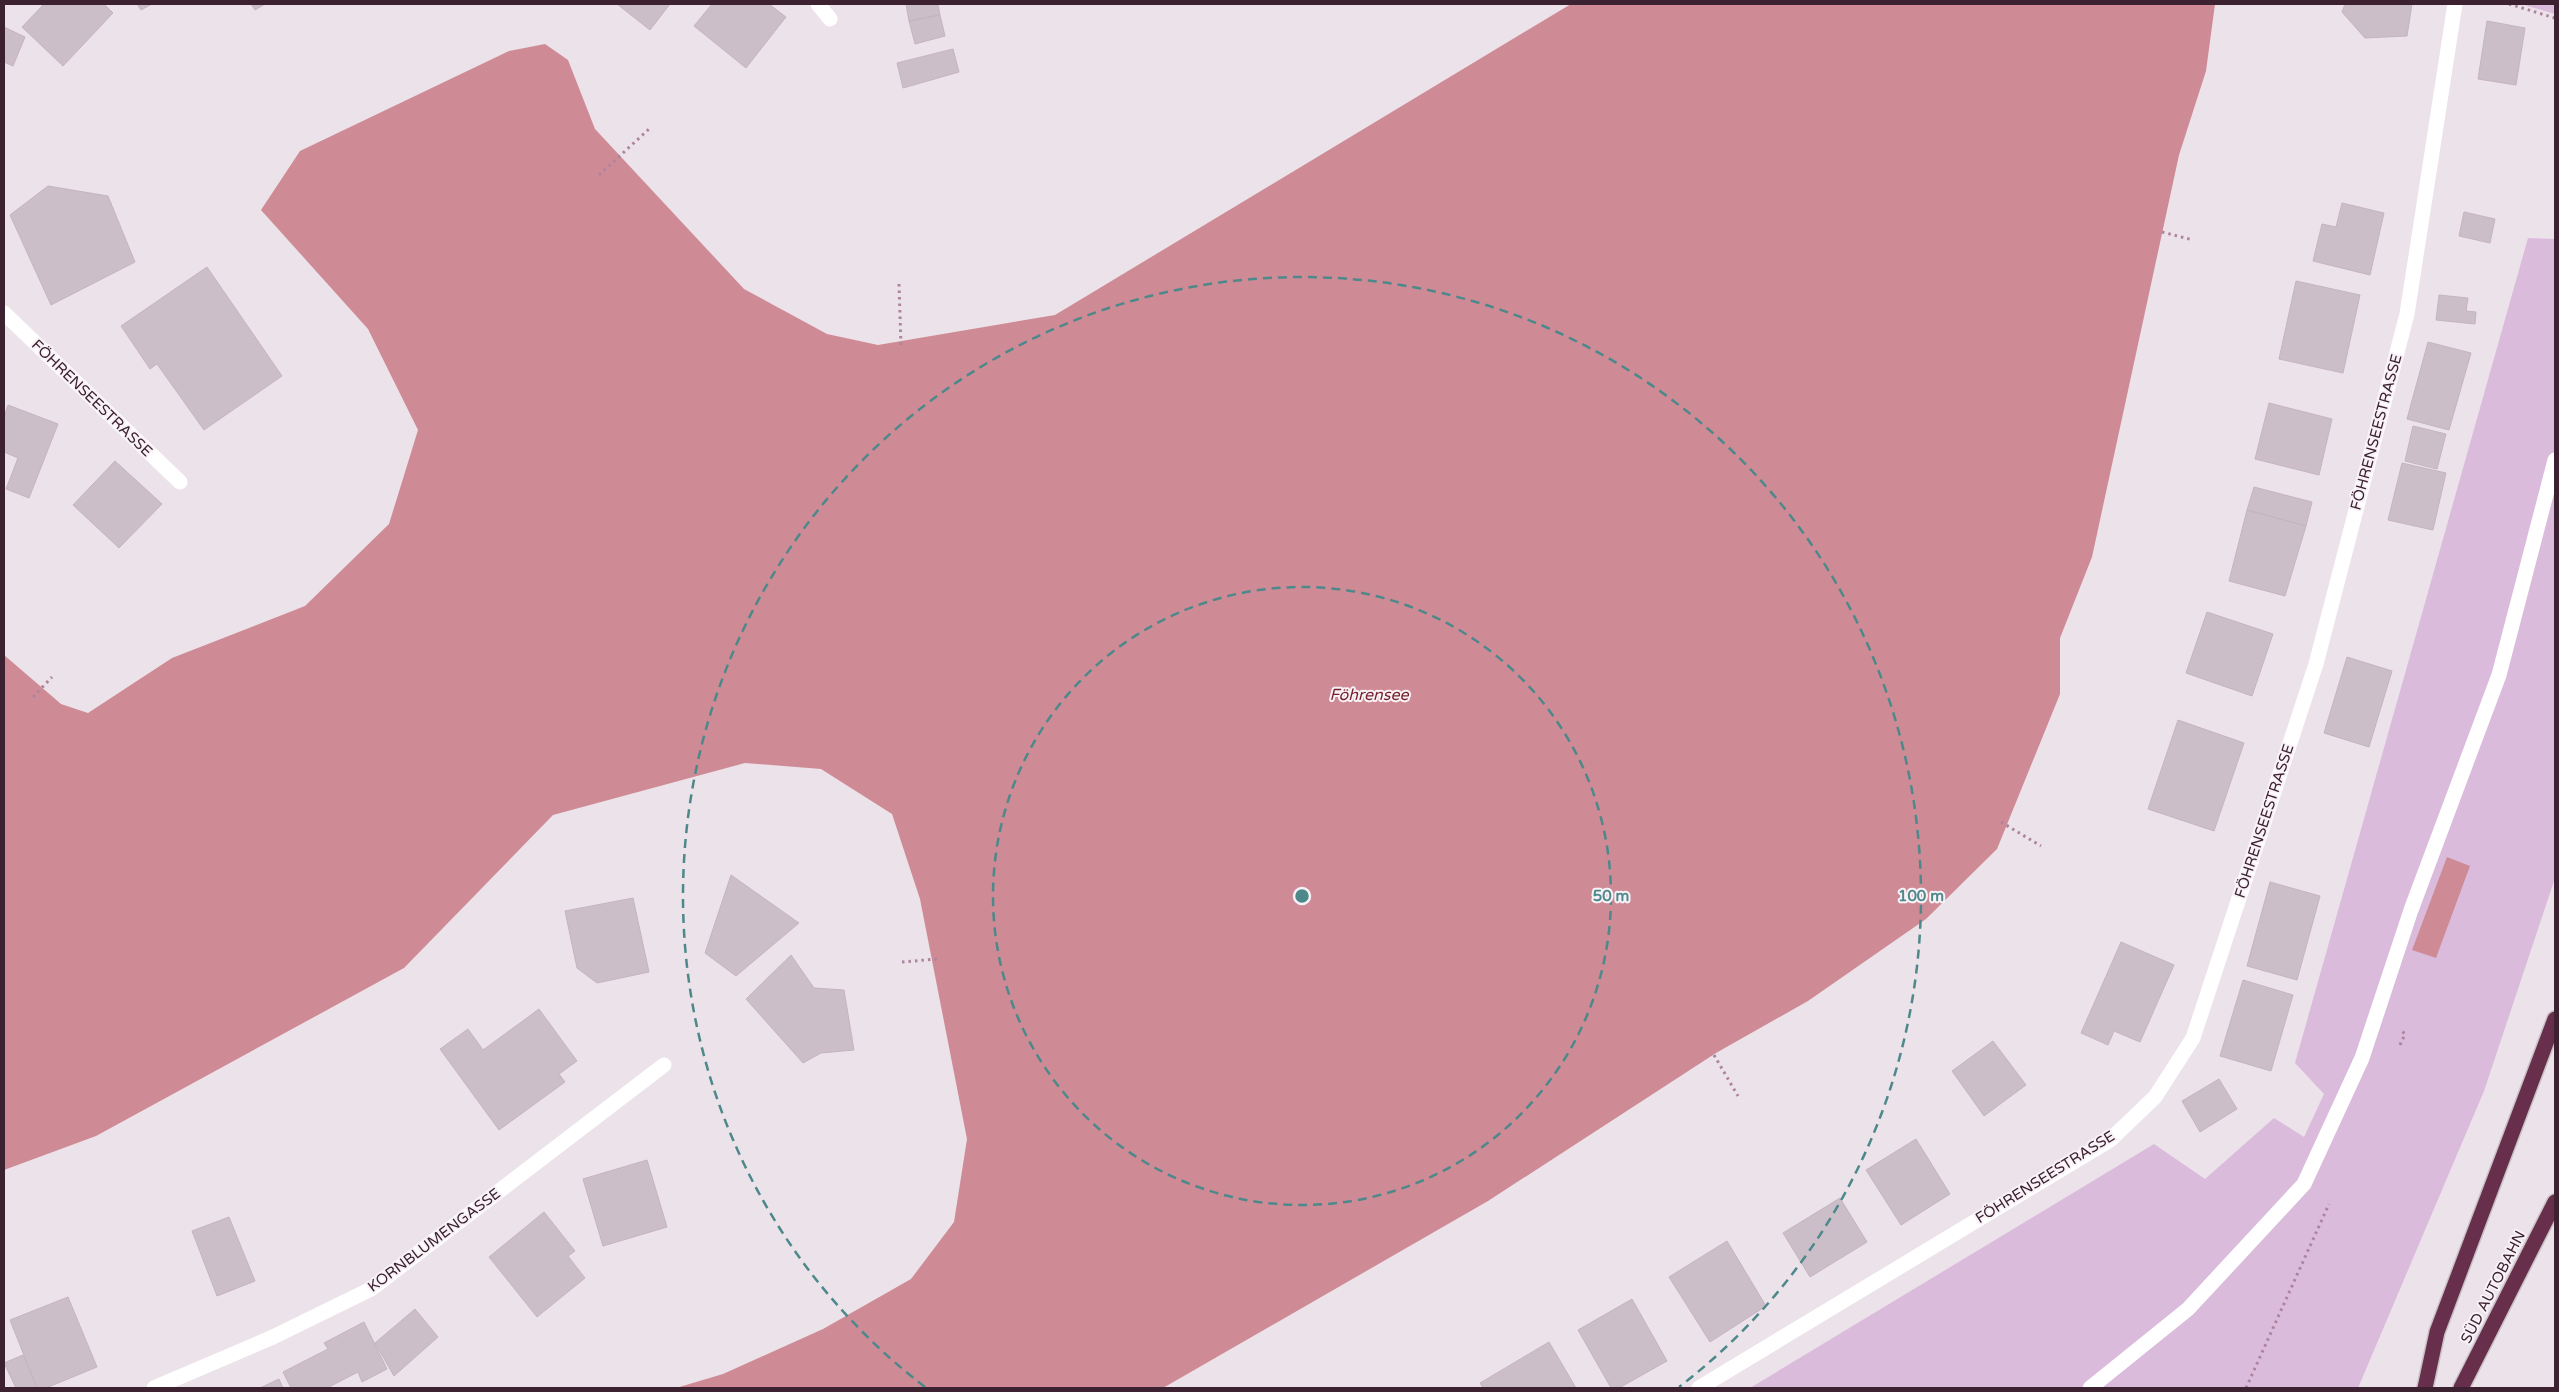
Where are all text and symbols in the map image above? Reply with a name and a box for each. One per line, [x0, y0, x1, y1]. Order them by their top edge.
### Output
street label: FÖHRENSEESTRASSE [28, 336, 156, 460]
street label: FÖHRENSEESTRASSE [2347, 352, 2405, 512]
water label: Föhrensee [1329, 685, 1409, 705]
street label: FÖHRENSEESTRASSE [2231, 742, 2297, 900]
centre of rings [1293, 887, 1311, 905]
text: 50 m [1593, 887, 1629, 905]
text: 100 m [1898, 887, 1944, 905]
street label: FÖHRENSEESTRASSE [1972, 1127, 2118, 1227]
street label: KORNBLUMENGASSE [364, 1184, 504, 1296]
street label: SÜD AUTOBAHN [2457, 1228, 2529, 1346]

